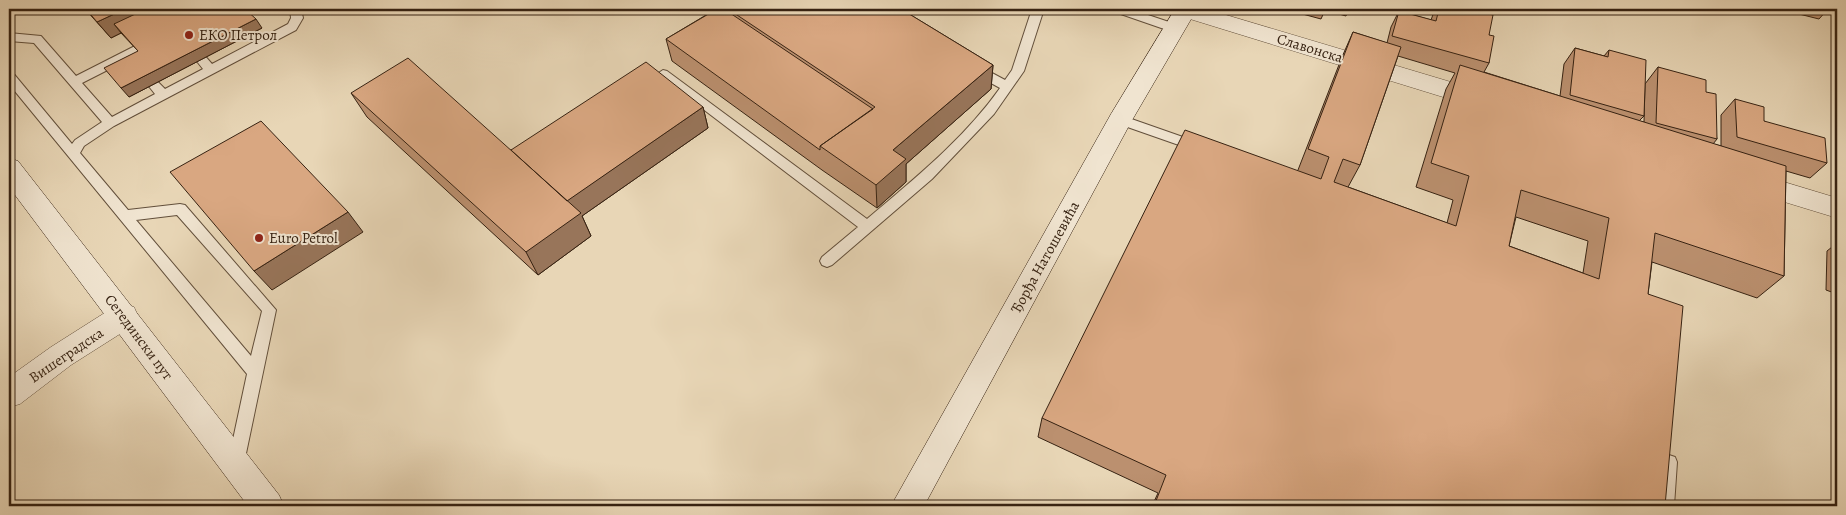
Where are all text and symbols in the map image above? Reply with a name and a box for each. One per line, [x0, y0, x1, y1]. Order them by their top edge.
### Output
place label: ЕКО Петрол [199, 25, 277, 45]
street label: Славонска [1275, 28, 1346, 68]
marker: ЕКО Петрол [183, 29, 195, 41]
street label: Ђорђа Натошевића [1006, 197, 1084, 317]
place label: Euro Petrol [269, 228, 338, 248]
marker: Euro Petrol [253, 232, 265, 244]
street label: Сегедински пут [100, 290, 178, 384]
street label: Вишеградска [25, 323, 107, 387]

